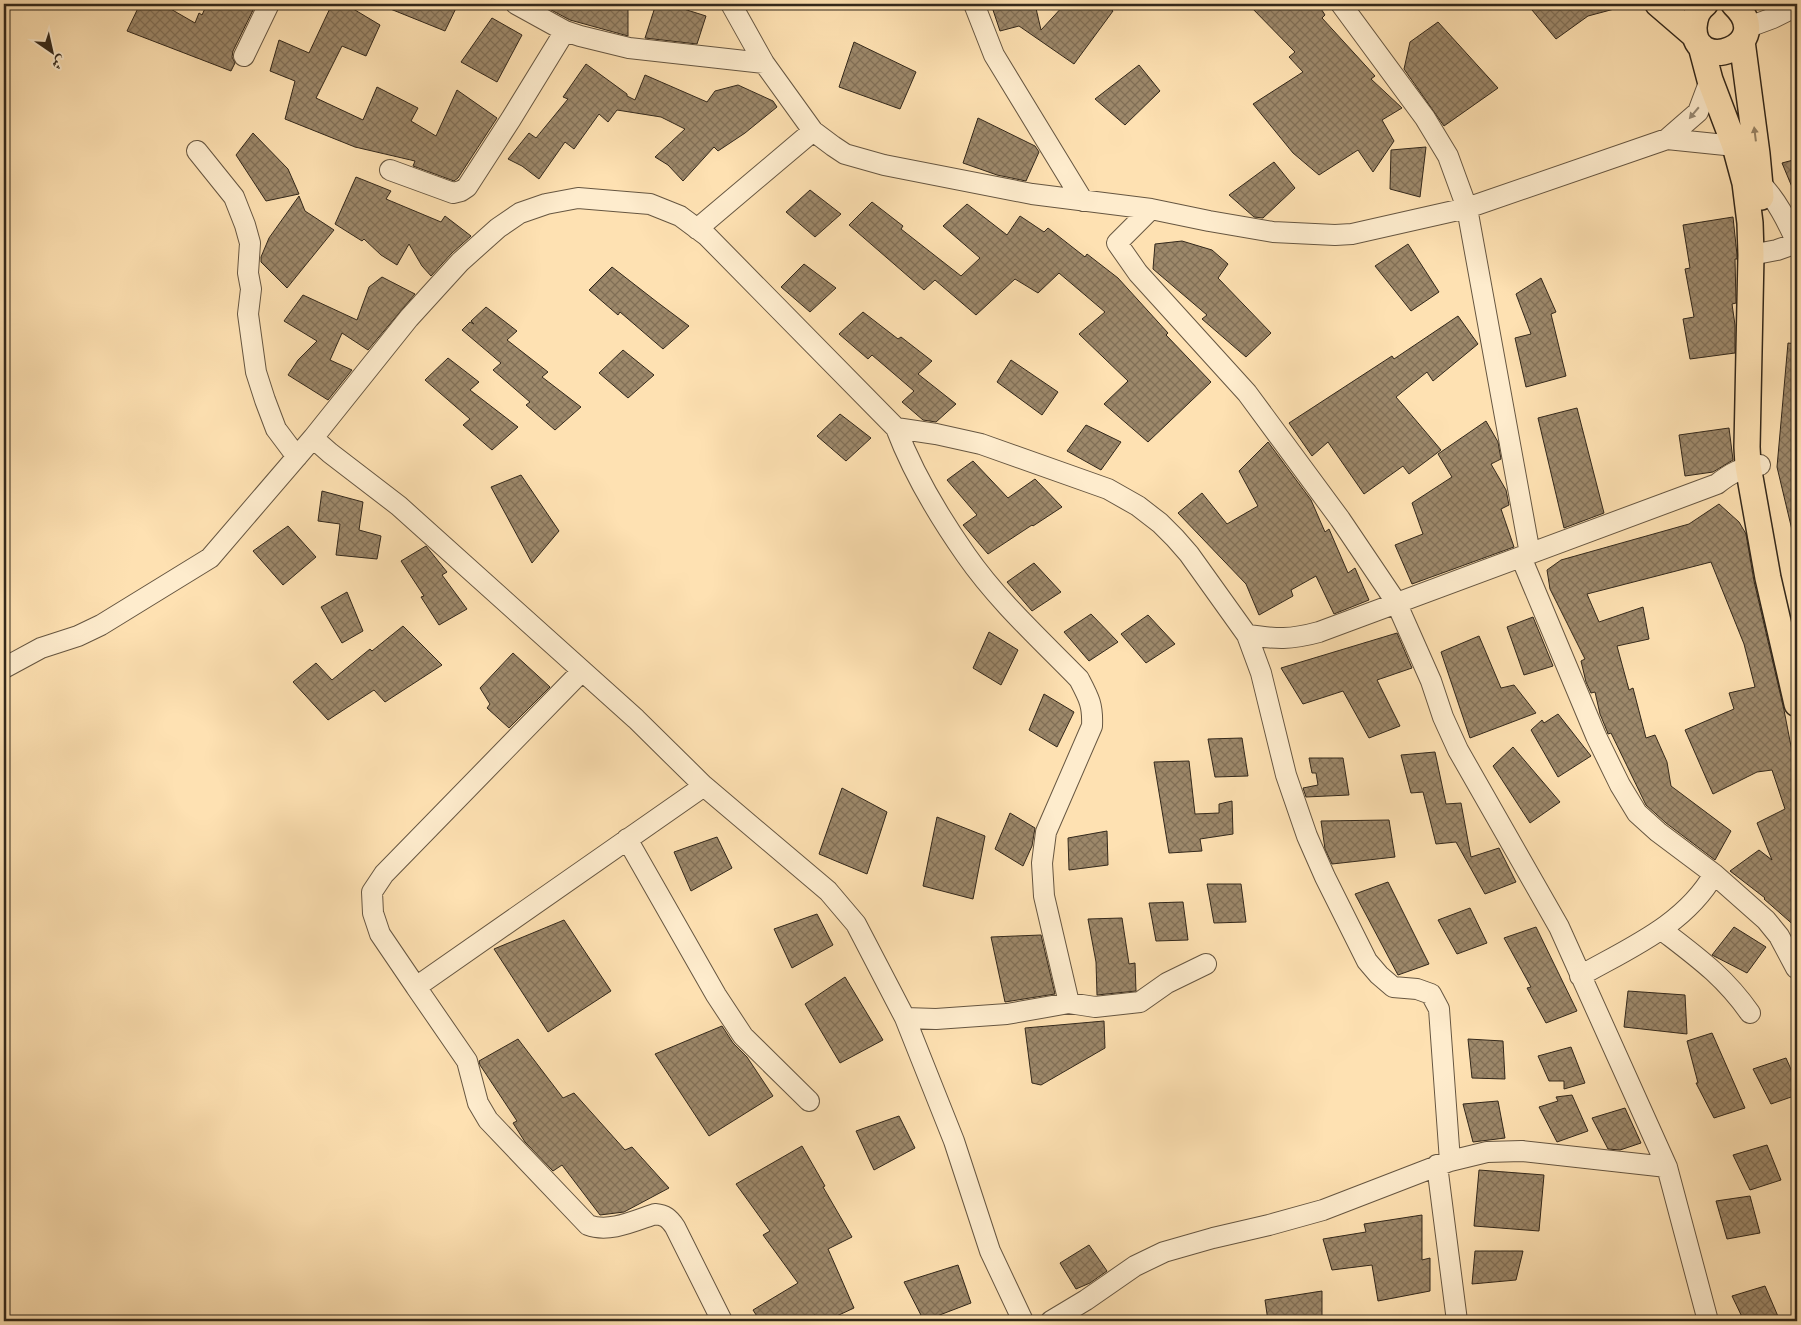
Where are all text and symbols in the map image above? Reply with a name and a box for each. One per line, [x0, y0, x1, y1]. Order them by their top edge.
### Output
north arrow [28, 28, 78, 78]
text: ش [48, 51, 70, 73]
one-way arrow [1689, 107, 1700, 120]
one-way arrow [1751, 126, 1759, 142]

